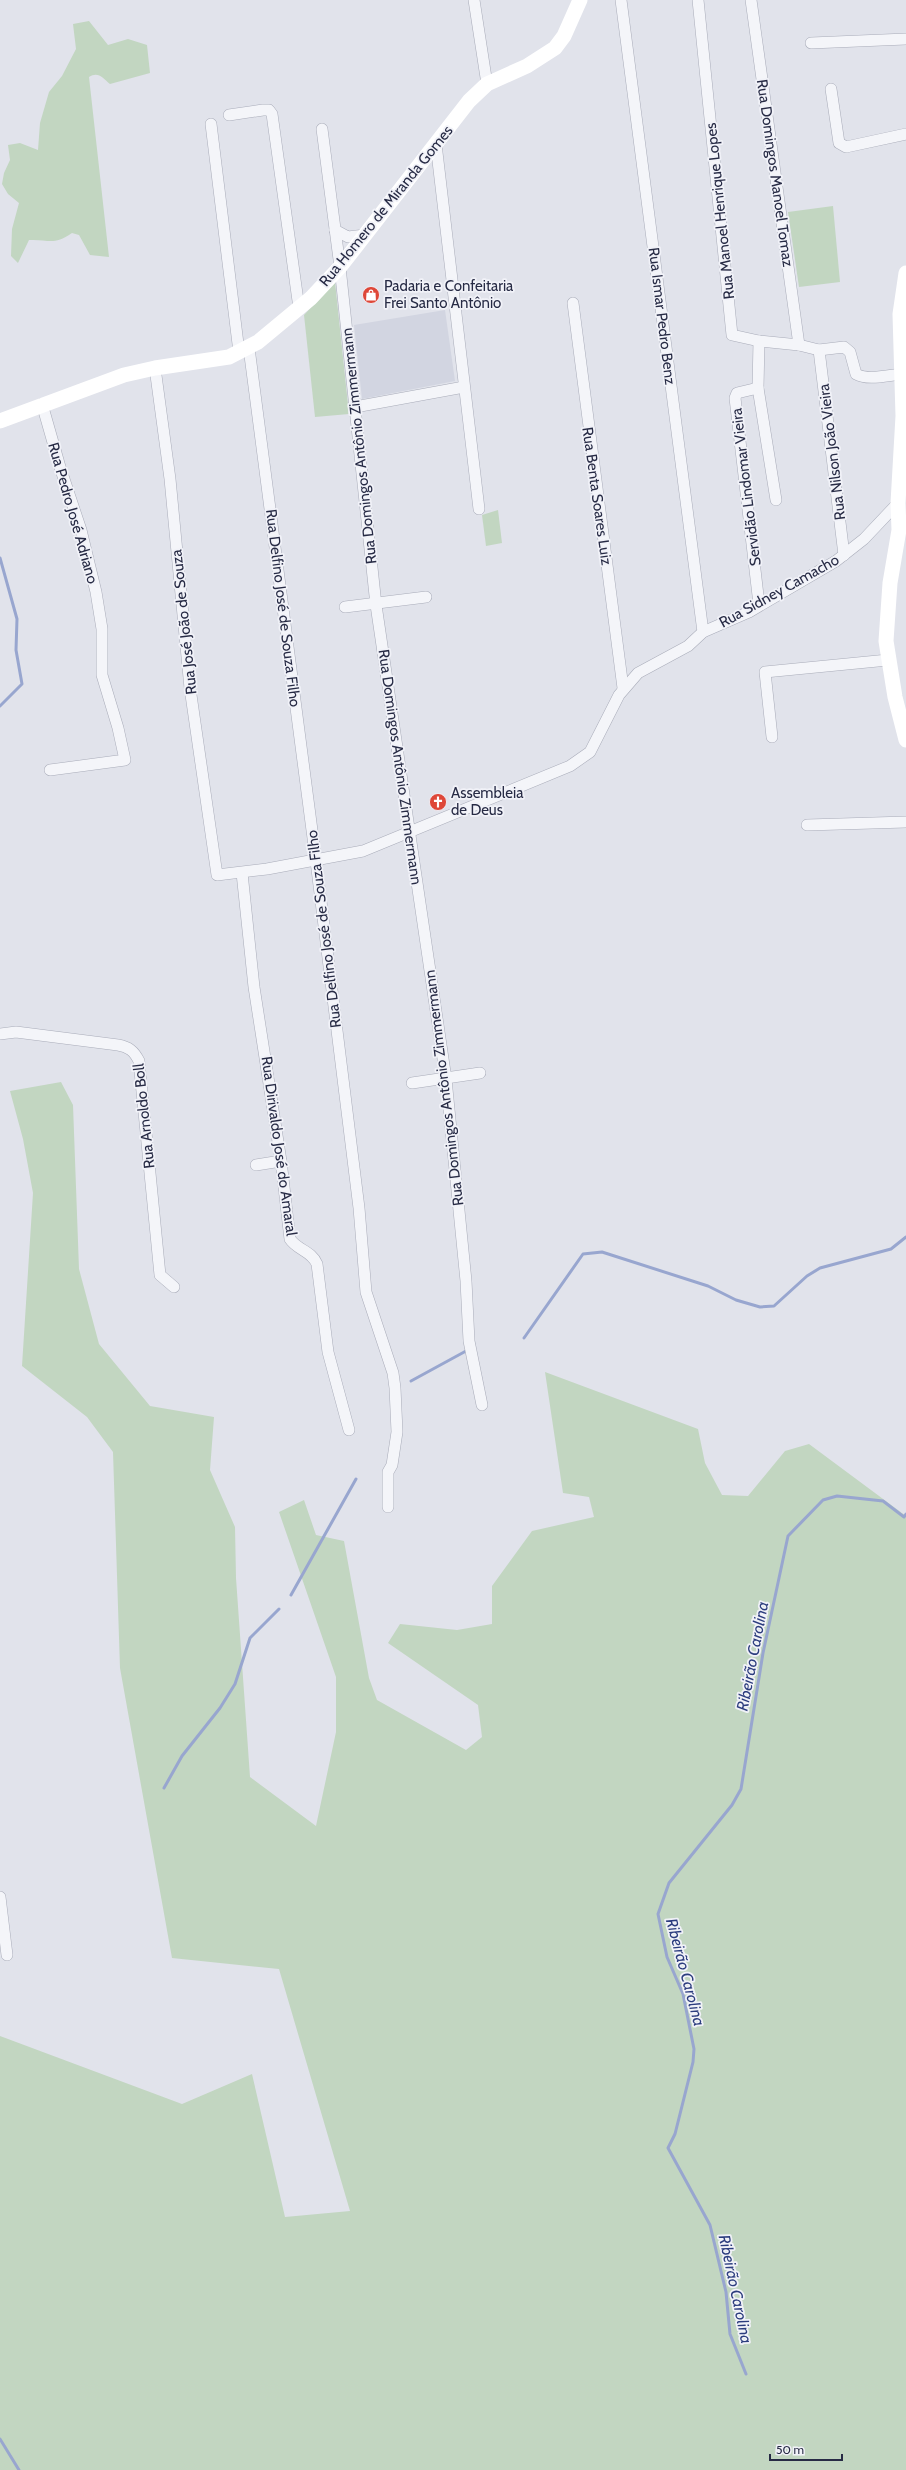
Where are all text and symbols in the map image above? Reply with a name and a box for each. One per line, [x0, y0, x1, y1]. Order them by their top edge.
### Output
street label: Rua Domingos Manoel Tomaz [753, 78, 797, 268]
street label: Rua Homero de Miranda Gomes [315, 122, 457, 290]
street label: Rua Manoel Henrique Lopes [702, 122, 738, 300]
street label: Rua Ismar Pedro Benz [645, 246, 679, 386]
place label: Padaria e Confeitaria Frei Santo Antônio [384, 277, 514, 312]
shop icon: Padaria e Confeitaria Frei Santo Antônio [361, 285, 381, 305]
street label: Rua Domingos Antônio Zimmermann [338, 327, 380, 565]
street label: Rua Nilson João Vieira [815, 382, 849, 521]
street label: Servidão Lindomar Vieira [727, 406, 765, 567]
street label: Rua Benta Soares Luiz [578, 426, 616, 566]
street label: Rua Pedro José Adriano [44, 440, 102, 586]
street label: Rua Delfino José de Souza Filho [262, 508, 304, 708]
street label: Rua José João de Souza [167, 548, 201, 695]
street label: Rua Sidney Camacho [716, 551, 842, 631]
street label: Rua Domingos Antônio Zimmermann [375, 648, 425, 886]
place label: Assembleia de Deus [451, 784, 524, 819]
church icon: Assembleia de Deus [428, 792, 448, 812]
street label: Rua Delfino José de Souza Filho [303, 829, 345, 1029]
street label: Rua Domingos Antônio Zimmermann [421, 969, 467, 1207]
street label: Rua Dirivaldo José do Amaral [257, 1055, 301, 1237]
street label: Rua Arnoldo Boll [129, 1062, 158, 1169]
water label: Ribeirão Carolina [733, 1600, 772, 1712]
water label: Ribeirão Carolina [662, 1916, 709, 2028]
water label: Ribeirão Carolina [715, 2233, 756, 2345]
scale bar [770, 2436, 842, 2462]
text: 50 m [776, 2442, 804, 2457]

